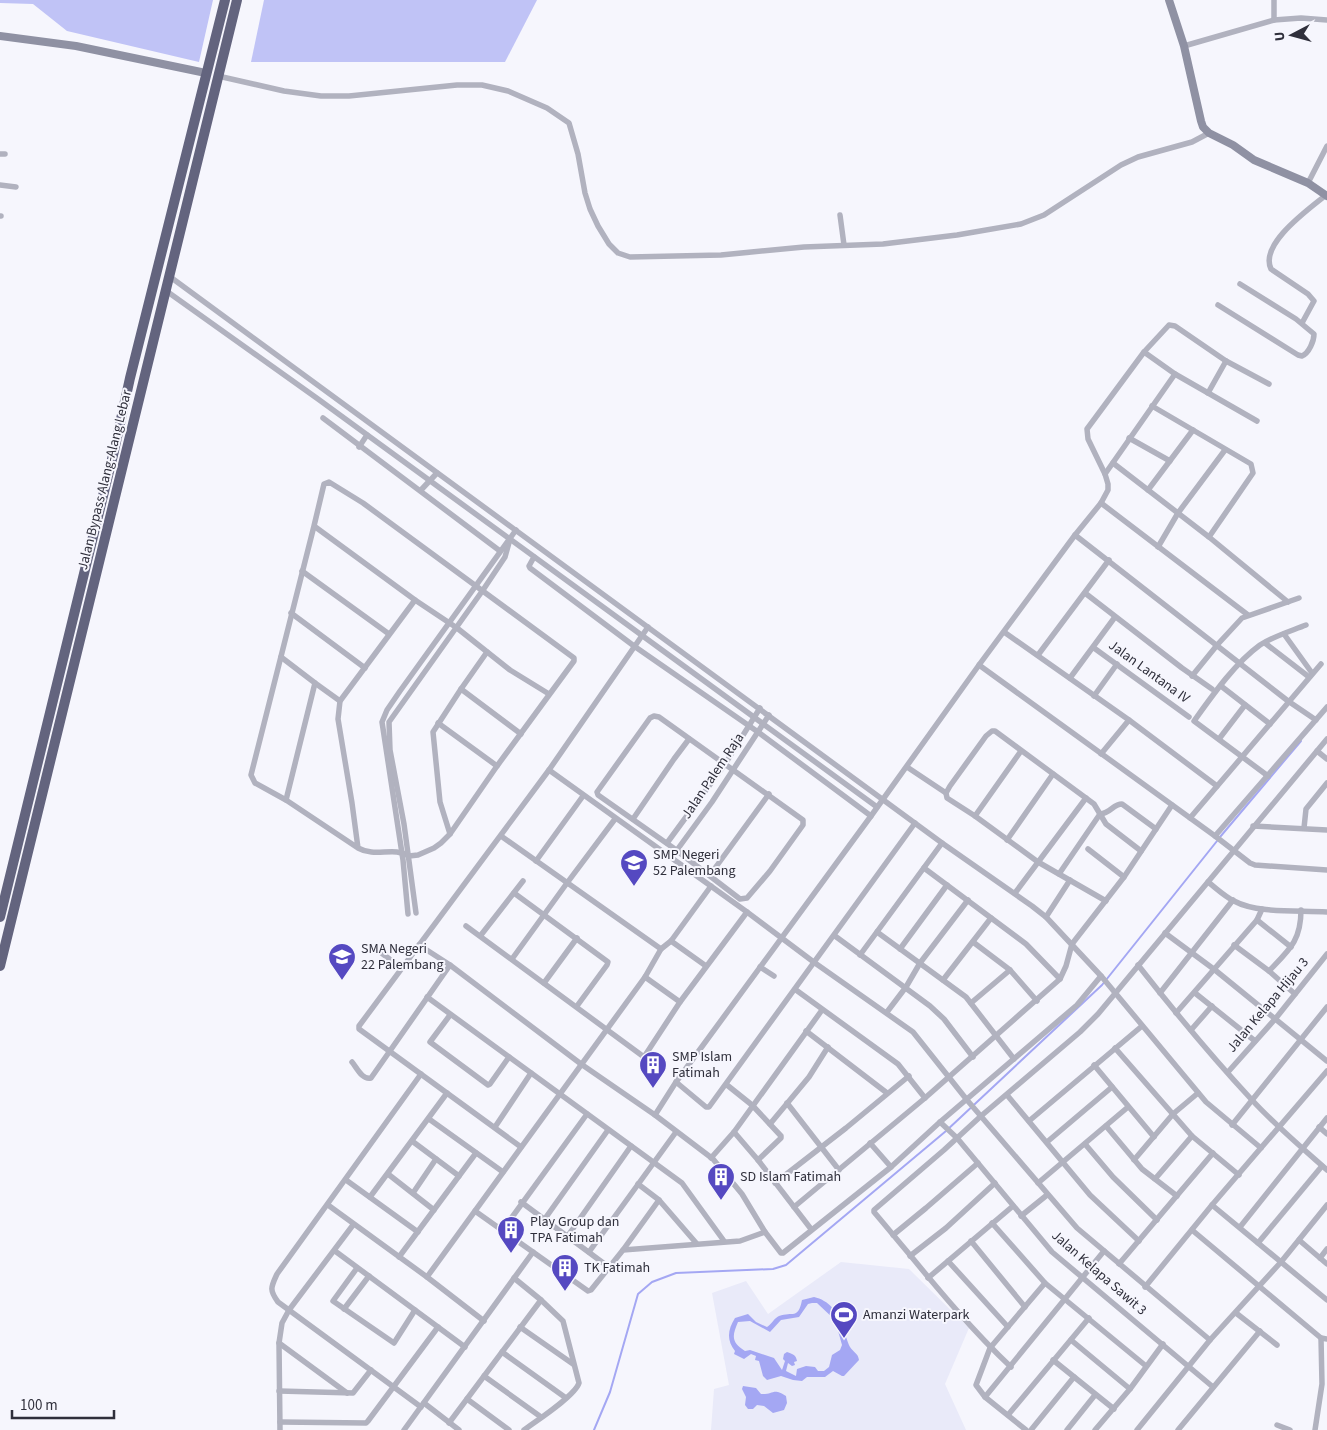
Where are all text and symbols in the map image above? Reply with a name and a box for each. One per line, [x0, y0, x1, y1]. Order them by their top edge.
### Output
north arrow [1267, 10, 1317, 60]
text: U [1270, 31, 1290, 42]
street label: Jalan Bypass Alang-Alang Lebar [73, 388, 137, 572]
street label: Jalan Lantana IV [1104, 636, 1194, 709]
street label: Jalan Palem Raja [677, 729, 749, 823]
place label: SMP Negeri 52 Palembang [653, 845, 736, 881]
school or university icon: SMP Negeri 52 Palembang [619, 848, 649, 887]
place label: SMA Negeri 22 Palembang [361, 939, 444, 975]
school or university icon: SMA Negeri 22 Palembang [327, 942, 357, 981]
street label: Jalan Kelapa Hijau 3 [1222, 953, 1314, 1057]
place label: SMP Islam Fatimah [672, 1047, 732, 1083]
building icon: SMP Islam Fatimah [638, 1050, 668, 1089]
building icon: SD Islam Fatimah [706, 1162, 736, 1201]
place label: SD Islam Fatimah [740, 1167, 841, 1187]
place label: Play Group dan TPA Fatimah [530, 1212, 620, 1248]
building icon: Play Group dan TPA Fatimah [496, 1215, 526, 1254]
street label: Jalan Kelapa Sawit 3 [1047, 1226, 1151, 1320]
building icon: TK Fatimah [550, 1253, 580, 1292]
place label: TK Fatimah [584, 1258, 650, 1278]
sports icon: Amanzi Waterpark [829, 1300, 859, 1339]
place label: Amanzi Waterpark [863, 1305, 970, 1325]
scale bar [12, 1388, 115, 1420]
text: 100 m [20, 1395, 58, 1416]

